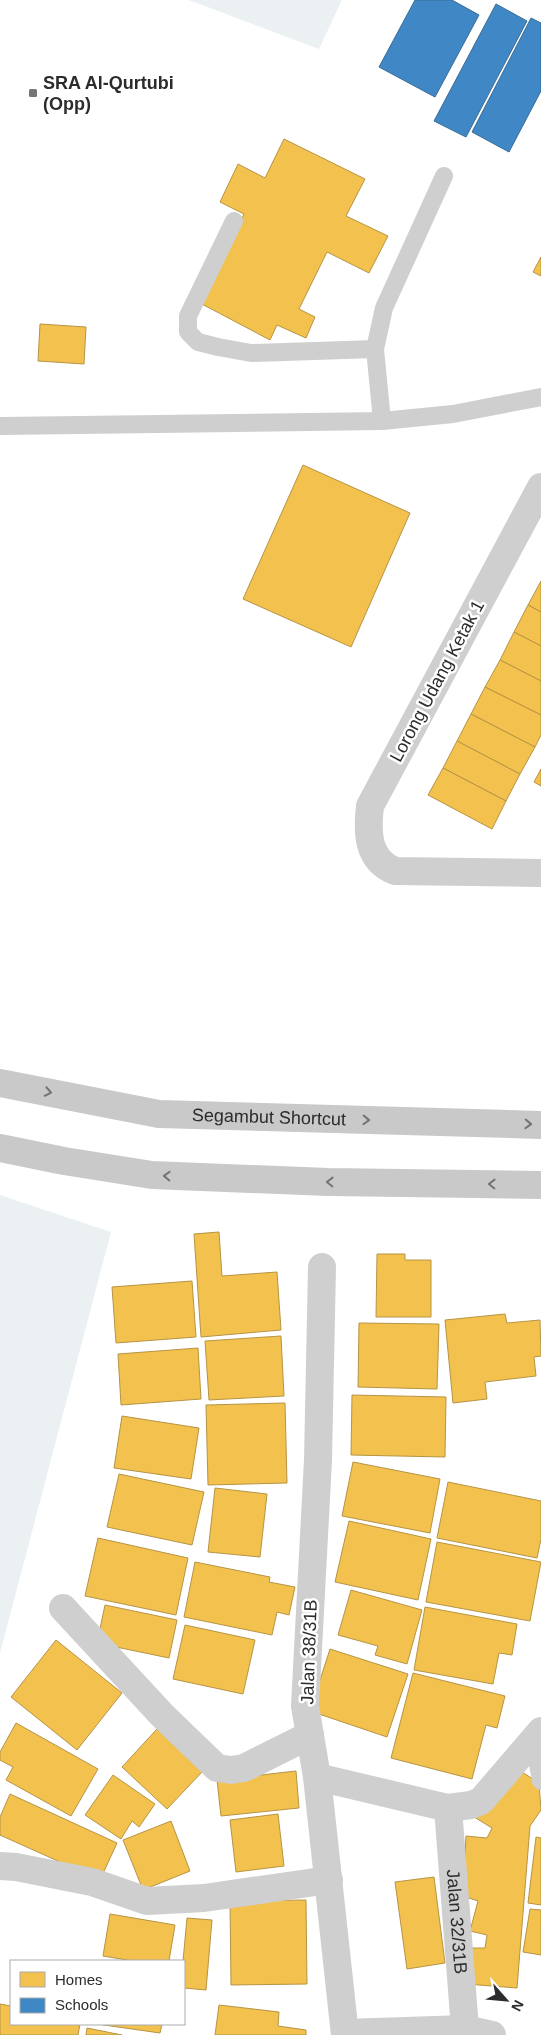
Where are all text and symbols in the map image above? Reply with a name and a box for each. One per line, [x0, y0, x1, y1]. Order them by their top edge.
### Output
place label: SRA Al-Qurtubi (Opp) [43, 73, 174, 114]
marker: SRA Al-Qurtubi (Opp) [27, 87, 39, 99]
street label: Lorong Udang Ketak 1 [386, 597, 488, 765]
one-way arrow [43, 1087, 52, 1097]
street label: Segambut Shortcut [192, 1105, 346, 1129]
one-way arrow [362, 1115, 370, 1125]
one-way arrow [524, 1119, 532, 1130]
one-way arrow [163, 1170, 171, 1181]
one-way arrow [326, 1176, 334, 1187]
one-way arrow [488, 1179, 496, 1190]
street label: Jalan 38/31B [297, 1599, 321, 1705]
street label: Jalan 32/31B [443, 1868, 471, 1975]
legend [10, 1960, 185, 2025]
text: Homes [55, 1971, 103, 1988]
north arrow [481, 1975, 531, 2025]
text: Schools [55, 1996, 108, 2013]
text: N [508, 1998, 527, 2014]

